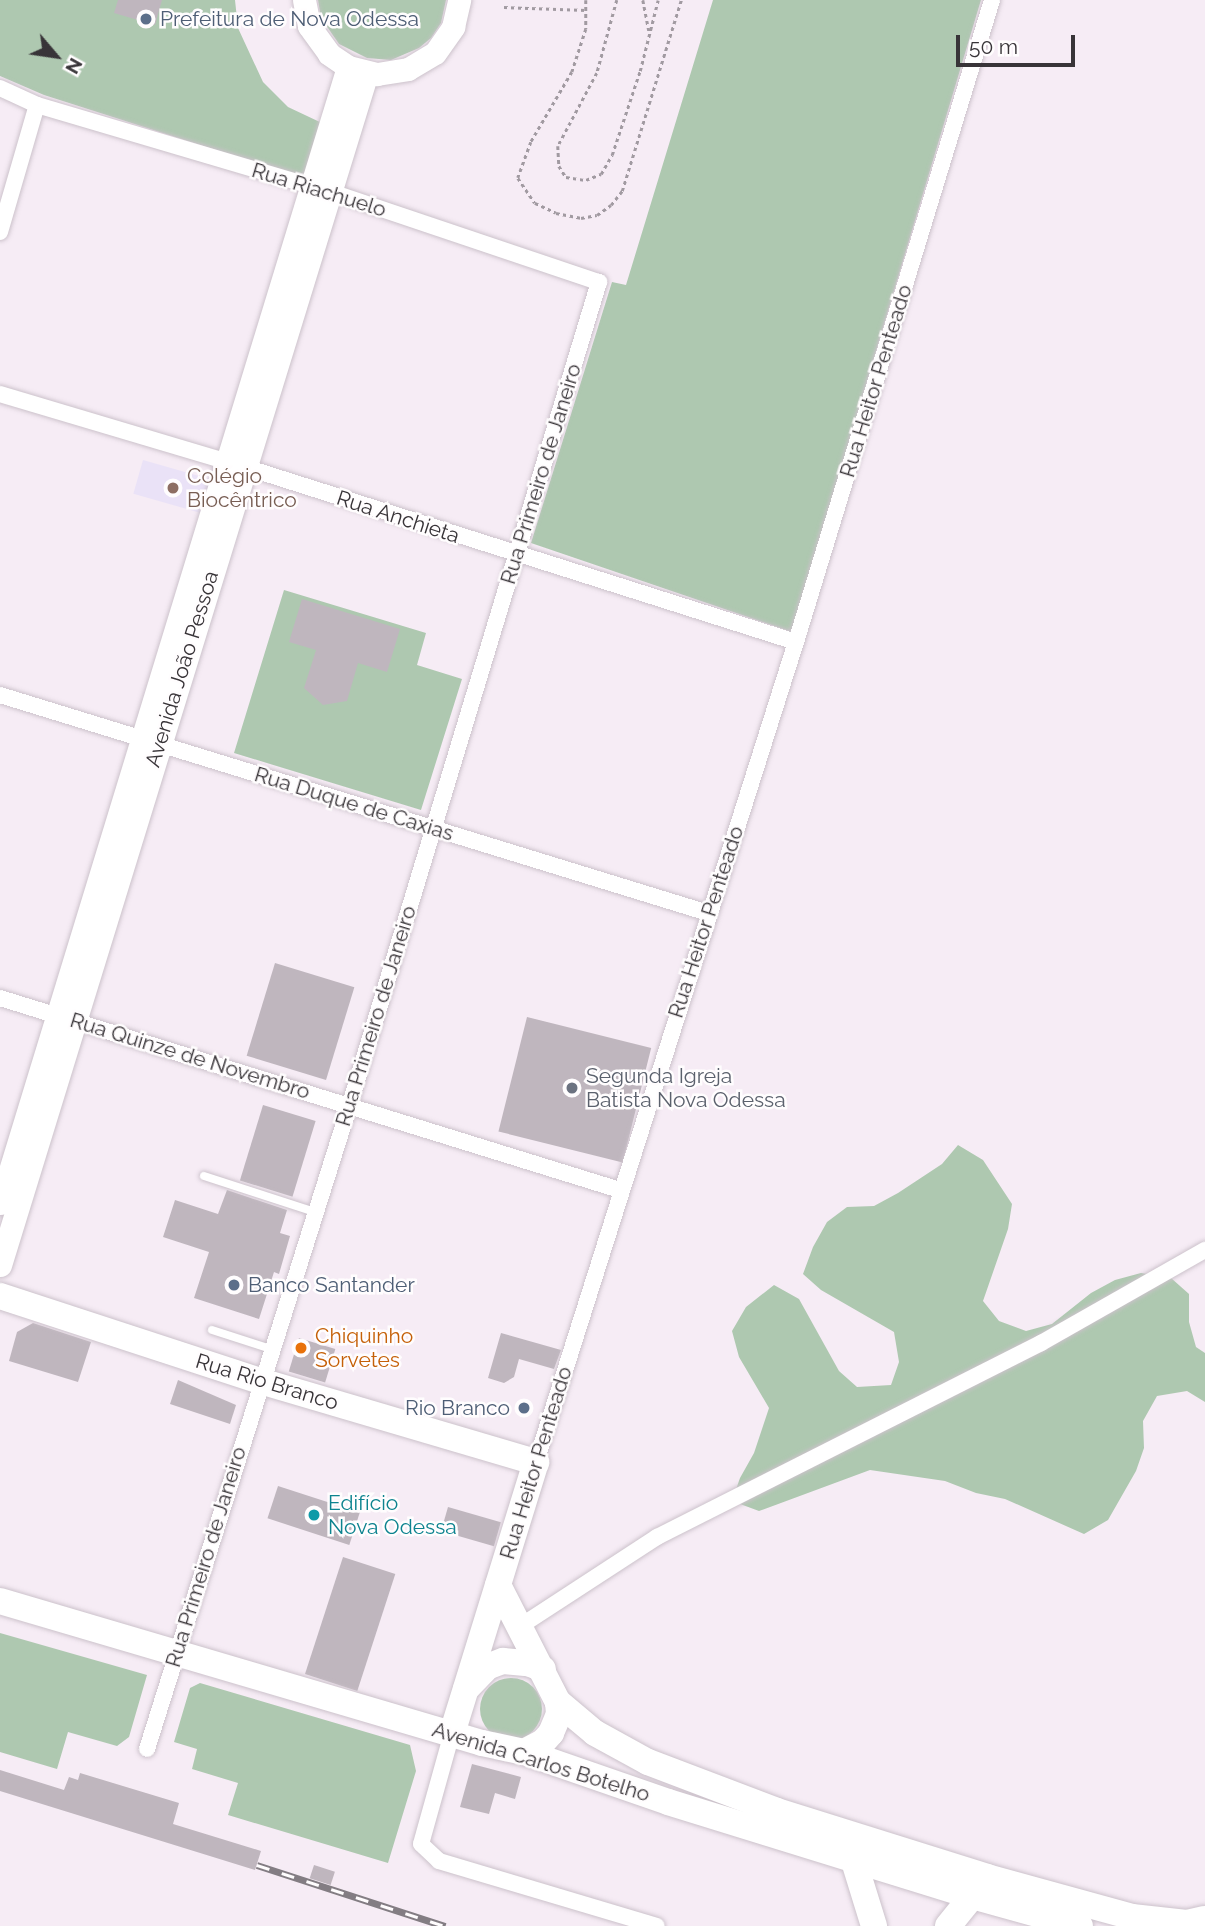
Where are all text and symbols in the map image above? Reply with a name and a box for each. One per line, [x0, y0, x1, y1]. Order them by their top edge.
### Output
place label: Prefeitura de Nova Odessa [160, 6, 419, 32]
marker: Prefeitura de Nova Odessa [138, 11, 154, 27]
north arrow [21, 21, 91, 91]
scale bar [960, 21, 1079, 65]
text: 50 m [969, 34, 1018, 59]
text: N [61, 55, 88, 78]
street label: Rua Riachuelo [249, 158, 389, 222]
street label: Rua Heitor Penteado [835, 281, 917, 481]
street label: Rua Primeiro de Janeiro [495, 360, 587, 588]
place label: Colégio Biocêntrico [187, 463, 297, 513]
marker: Colégio Biocêntrico [165, 480, 181, 496]
street label: Rua Anchieta [333, 485, 463, 549]
street label: Avenida João Pessoa [140, 568, 224, 770]
street label: Rua Duque de Caxias [251, 762, 457, 846]
street label: Rua Heitor Penteado [663, 823, 749, 1021]
street label: Rua Primeiro de Janeiro [330, 902, 422, 1130]
street label: Rua Quinze de Novembro [67, 1007, 313, 1105]
place label: Segunda Igreja Batista Nova Odessa [586, 1063, 786, 1113]
marker: Segunda Igreja Batista Nova Odessa [564, 1080, 580, 1096]
place label: Banco Santander [248, 1272, 415, 1298]
marker: Banco Santander [226, 1277, 242, 1293]
place label: Chiquinho Sorvetes [315, 1323, 413, 1373]
marker: Chiquinho Sorvetes [293, 1340, 309, 1356]
street label: Rua Rio Branco [193, 1348, 341, 1416]
street label: Rua Heitor Penteado [495, 1363, 577, 1563]
place label: Rio Branco [405, 1395, 510, 1421]
marker: Rio Branco [516, 1400, 532, 1416]
street label: Rua Primeiro de Janeiro [160, 1443, 252, 1671]
place label: Edifício Nova Odessa [328, 1490, 457, 1540]
marker: Edifício Nova Odessa [306, 1507, 322, 1523]
street label: Avenida Carlos Botelho [429, 1717, 653, 1807]

